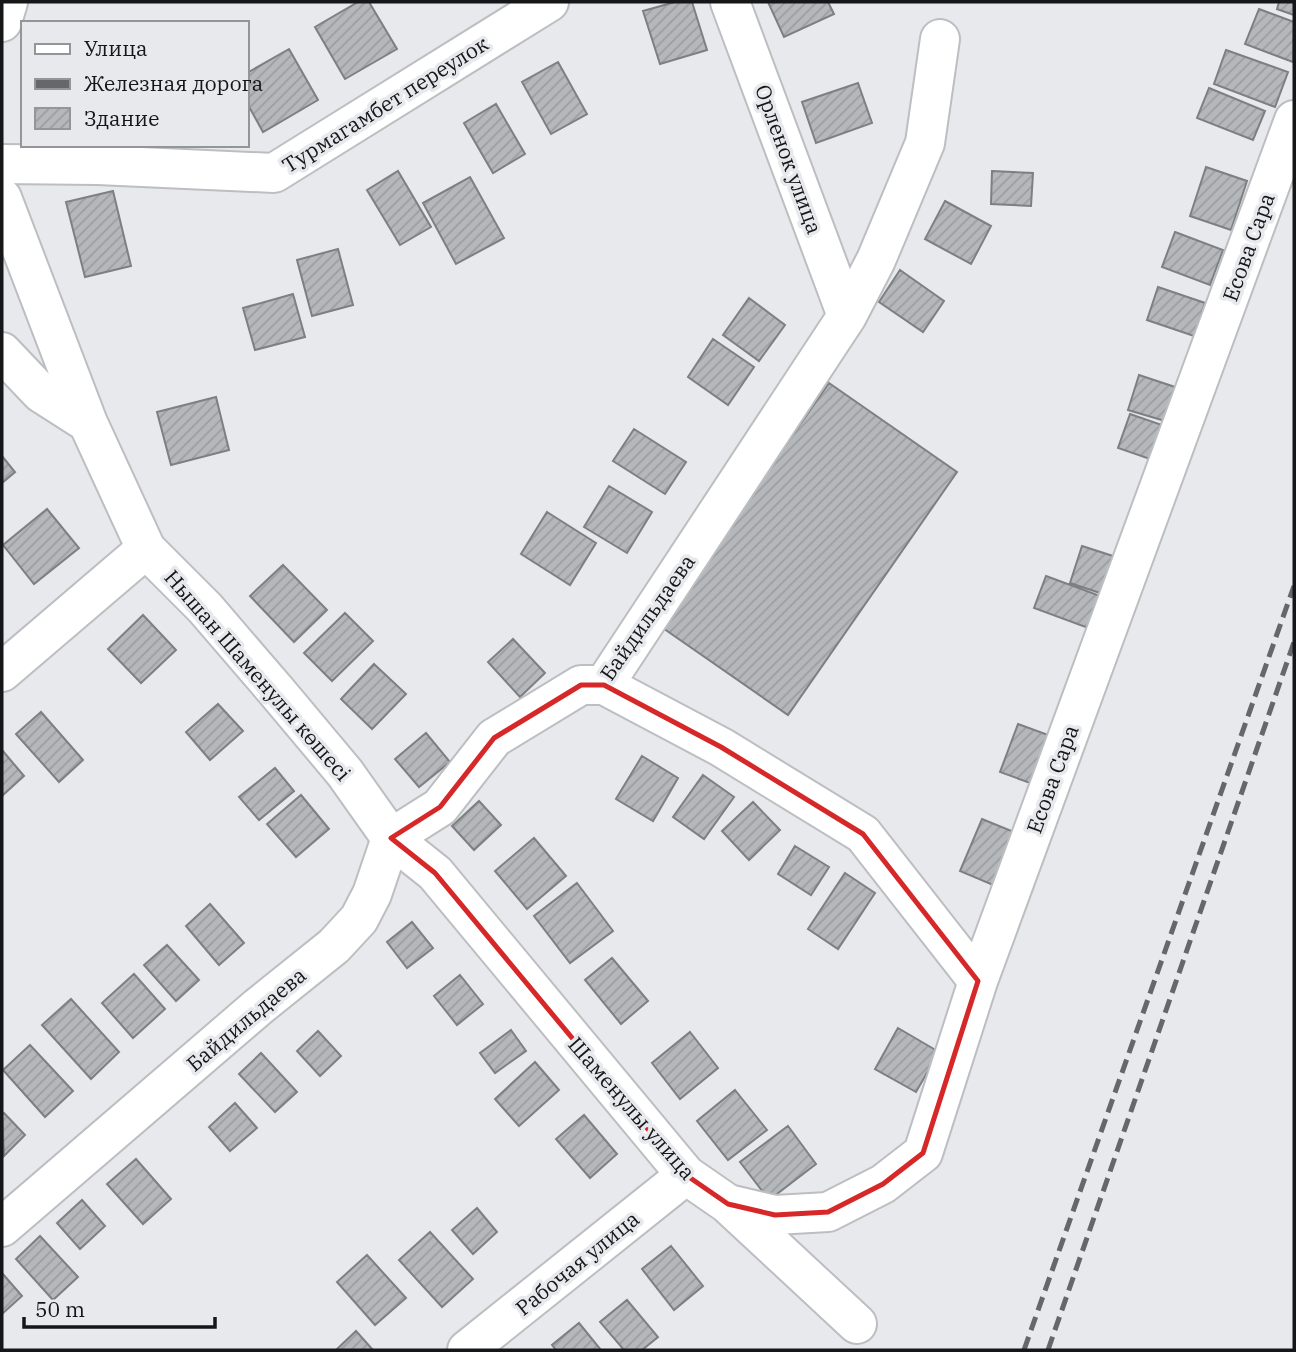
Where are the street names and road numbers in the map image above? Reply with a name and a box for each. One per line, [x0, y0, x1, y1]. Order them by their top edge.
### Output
street label: Турмагамбет переулок [277, 29, 493, 179]
street label: Орленок улица [749, 81, 829, 237]
street label: Есова Сара [1215, 189, 1281, 305]
street label: Байдильдаева [593, 548, 701, 686]
street label: Нышан Шаменулы көшесі [159, 564, 357, 786]
street label: Есова Сара [1019, 721, 1085, 837]
street label: Байдильдаева [180, 961, 312, 1077]
street label: Шаменулы улица [562, 1031, 702, 1185]
street label: Рабочая улица [509, 1204, 645, 1322]

